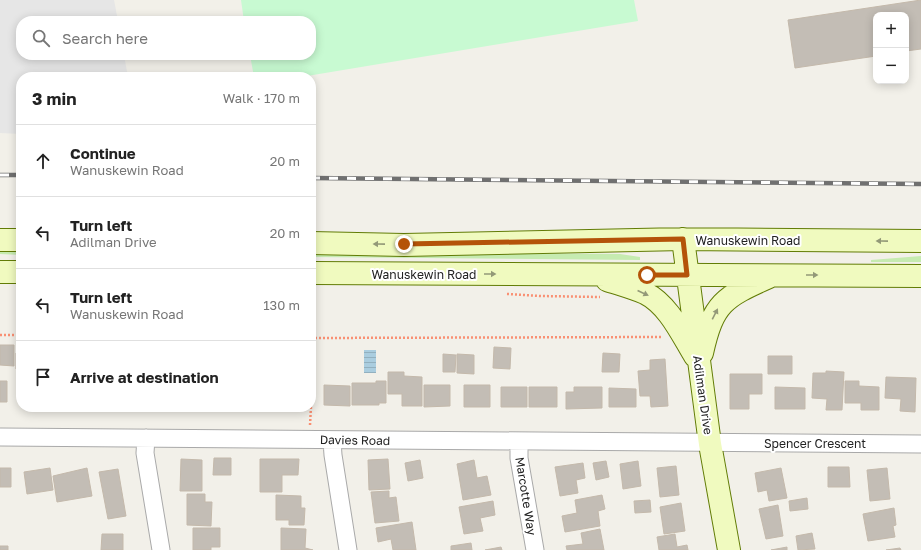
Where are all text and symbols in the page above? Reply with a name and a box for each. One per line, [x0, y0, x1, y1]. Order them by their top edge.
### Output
map controls [873, 12, 909, 84]
button: + [873, 12, 909, 48]
search box [16, 16, 316, 60]
icon: search [30, 27, 52, 49]
text: Search here [62, 29, 148, 47]
button: − [873, 48, 909, 84]
text: 3 min [32, 88, 76, 109]
text: Walk · 170 m [223, 90, 300, 106]
text: Continue [70, 144, 136, 162]
icon: ahead [32, 150, 54, 172]
text: 20 m [270, 153, 300, 169]
text: Wanuskewin Road [70, 162, 184, 178]
text: Turn left [70, 216, 132, 234]
icon: left [32, 222, 54, 244]
text: 20 m [270, 225, 300, 241]
street label: Wanuskewin Road [696, 233, 800, 248]
text: Adilman Drive [70, 234, 157, 250]
route end [395, 235, 413, 253]
one-way arrow [875, 238, 888, 244]
one-way arrow [372, 241, 385, 247]
route start [638, 266, 656, 284]
street label: Wanuskewin Road [372, 267, 476, 282]
one-way arrow [484, 271, 497, 277]
one-way arrow [806, 272, 819, 278]
text: Turn left [70, 288, 132, 306]
one-way arrow [637, 290, 649, 296]
icon: left [32, 294, 54, 316]
text: 130 m [263, 297, 300, 313]
text: Wanuskewin Road [70, 306, 184, 322]
one-way arrow [712, 308, 718, 320]
street label: Adilman Drive [690, 354, 716, 436]
icon: arrive [32, 366, 54, 388]
text: Arrive at destination [70, 368, 219, 386]
street label: Davies Road [320, 432, 390, 448]
street label: Spencer Crescent [764, 436, 866, 451]
street label: Marcotte Way [512, 456, 540, 537]

